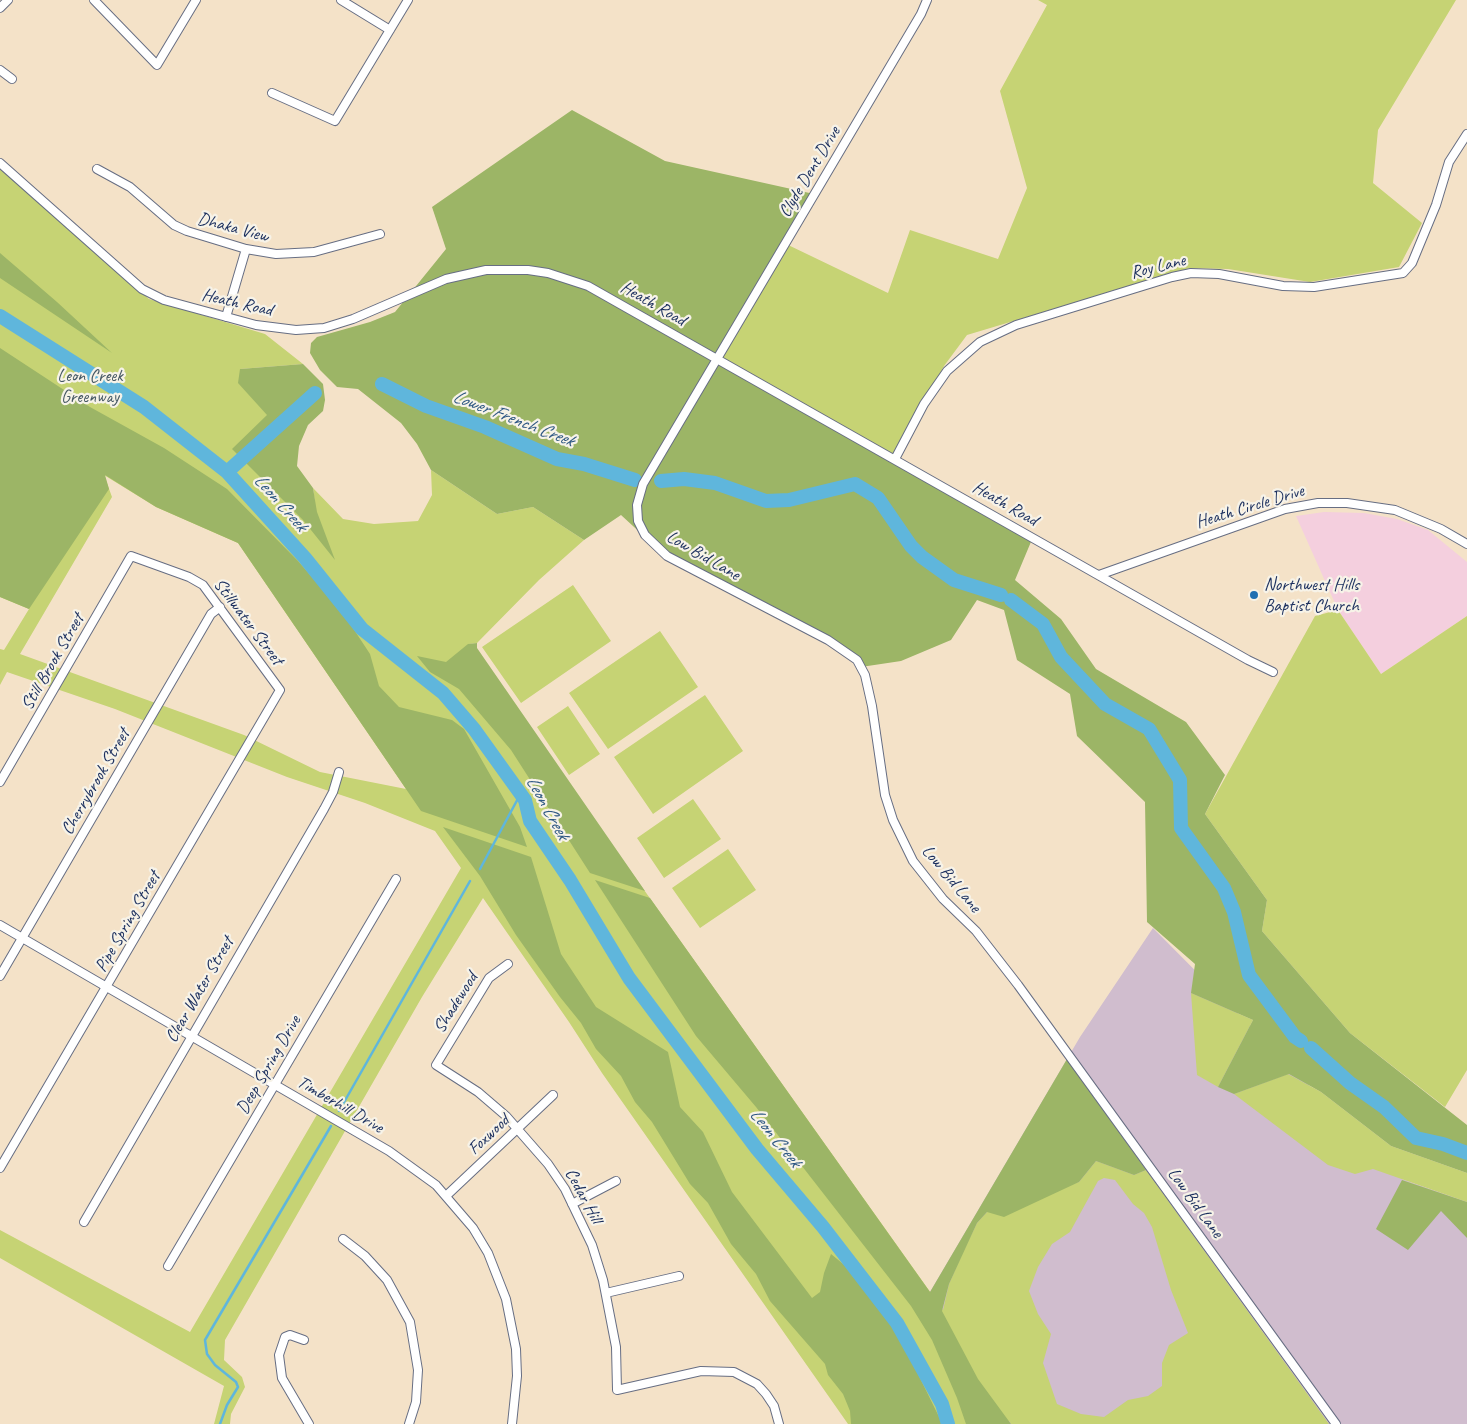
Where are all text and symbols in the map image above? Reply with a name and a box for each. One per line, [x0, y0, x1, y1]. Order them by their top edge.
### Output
street label: Clyde Dent Drive [774, 123, 846, 221]
street label: Dhaka View [195, 208, 271, 248]
street label: Roy Lane [1128, 250, 1188, 284]
street label: Heath Road [617, 277, 689, 331]
street label: Heath Road [200, 284, 274, 322]
park label: Leon Creek Greenway [57, 365, 123, 408]
water label: Lower French Creek [449, 385, 577, 453]
water label: Leon Creek [248, 470, 312, 536]
street label: Heath Road [969, 477, 1041, 531]
street label: Heath Circle Drive [1193, 480, 1307, 534]
street label: Low Bid Lane [662, 526, 744, 586]
street label: Stillwater Street [208, 574, 288, 670]
place label: Northwest Hills Baptist Church [1264, 574, 1359, 616]
marker: Northwest Hills Baptist Church [1248, 589, 1260, 601]
street label: Still Brook Street [17, 610, 89, 714]
street label: Cherrybrook Street [57, 725, 135, 839]
water label: Leon Creek [520, 772, 574, 844]
street label: Low Bid Lane [917, 841, 985, 917]
street label: Pipe Spring Street [91, 868, 165, 976]
street label: Clear Water Street [161, 933, 239, 1047]
street label: Shadewood [429, 969, 483, 1037]
street label: Deep Spring Drive [232, 1012, 306, 1118]
street label: Timberhill Drive [293, 1072, 387, 1138]
water label: Leon Creek [744, 1104, 806, 1172]
street label: Foxwood [464, 1110, 514, 1160]
street label: Low Bid Lane [1162, 1164, 1228, 1242]
street label: Cedar Hill [560, 1165, 606, 1227]

